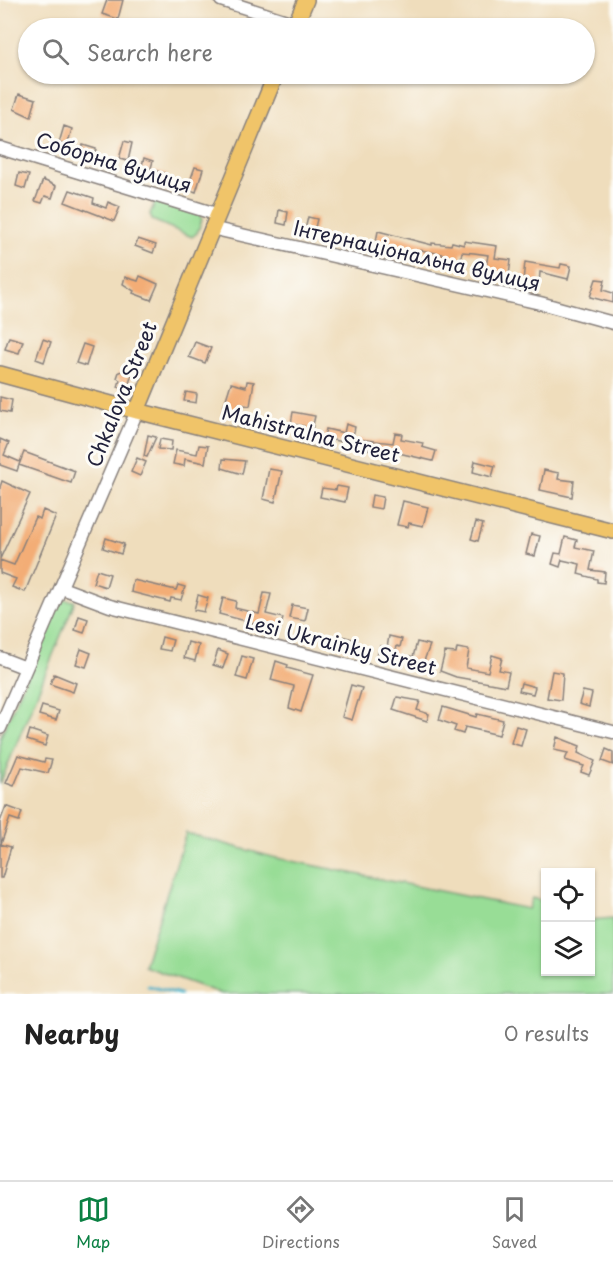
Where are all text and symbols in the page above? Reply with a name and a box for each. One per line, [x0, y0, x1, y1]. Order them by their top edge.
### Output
search box [18, 18, 595, 84]
icon: search [39, 35, 72, 68]
text: Search here [87, 35, 213, 68]
street label: Соборна вулиця [32, 124, 196, 200]
street label: Інтернаціональна вулиця [291, 212, 543, 298]
street label: Chkalova Street [78, 317, 164, 471]
street label: Mahistralna Street [219, 396, 403, 470]
street label: Lesi Ukrainky Street [242, 606, 440, 682]
map controls [541, 868, 595, 976]
button: locate [541, 868, 595, 922]
button: layers [541, 922, 595, 976]
text: Nearby [24, 1014, 119, 1053]
text: 0 results [504, 1018, 589, 1048]
tab: Map [76, 1193, 110, 1253]
tab: Directions [262, 1193, 340, 1253]
tab: Saved [492, 1193, 537, 1253]

